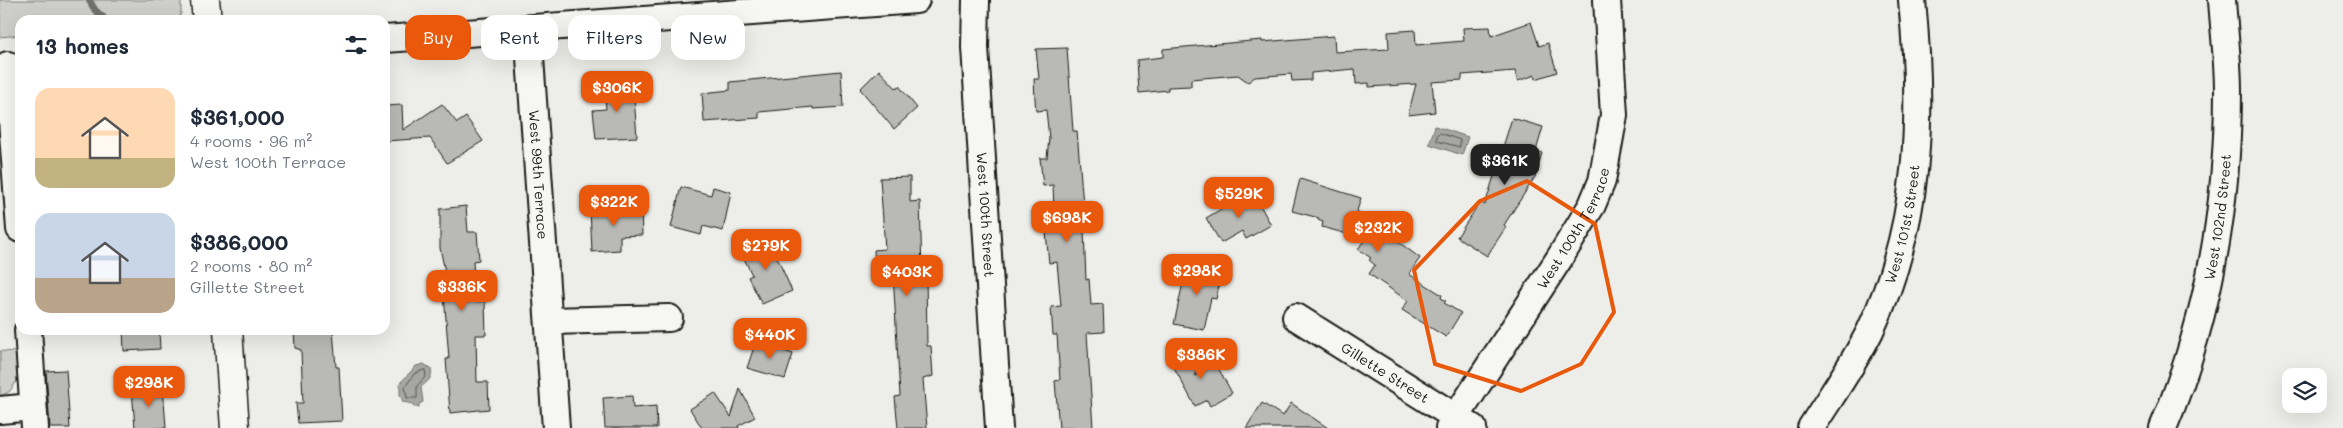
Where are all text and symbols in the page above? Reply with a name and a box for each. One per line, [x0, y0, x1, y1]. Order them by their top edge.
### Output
chip: Buy [405, 15, 471, 60]
chip: Rent [481, 15, 558, 60]
chip: Filters [568, 15, 661, 60]
chip: New [671, 15, 745, 60]
icon: filters [342, 31, 370, 59]
text: 13 homes [35, 32, 129, 59]
pin: $306K [582, 70, 652, 113]
text: $306K [592, 76, 642, 97]
text: $361,000 [190, 103, 285, 130]
icon: home [75, 108, 135, 168]
street label: West 99th Terrace [525, 109, 553, 240]
text: 4 rooms · 96 m² [190, 130, 312, 151]
pin: $361K [1470, 144, 1540, 186]
text: $361K [1482, 149, 1528, 170]
text: West 100th Terrace [190, 151, 346, 172]
street label: West 100th Street [973, 152, 999, 278]
street label: West 102nd Street [2199, 153, 2235, 281]
street label: West 101st Street [1880, 164, 1924, 286]
street label: West 100th Terrace [1532, 166, 1613, 292]
pin: $529K [1204, 176, 1274, 219]
text: $529K [1215, 182, 1263, 203]
pin: $322K [579, 184, 649, 227]
text: $322K [590, 190, 638, 211]
pin: $698K [1032, 200, 1102, 243]
text: $698K [1042, 206, 1092, 227]
pin: $232K [1343, 210, 1413, 253]
text: $232K [1354, 216, 1402, 237]
text: $386,000 [190, 228, 288, 255]
pin: $279K [731, 228, 801, 271]
icon: home [75, 233, 135, 293]
text: $279K [742, 234, 790, 255]
pin: $403K [872, 254, 942, 297]
pin: $298K [1162, 254, 1232, 296]
text: 2 rooms · 80 m² [190, 255, 312, 276]
text: $298K [1173, 259, 1221, 280]
text: $403K [882, 260, 932, 281]
pin: $336K [427, 270, 497, 312]
text: $336K [437, 275, 487, 296]
text: Gillette Street [190, 276, 305, 297]
pin: $440K [735, 318, 805, 360]
text: $440K [745, 323, 796, 344]
pin: $386K [1166, 338, 1236, 380]
street label: Gillette Street [1338, 338, 1433, 407]
text: $386K [1176, 343, 1226, 364]
pin: $298K [114, 366, 184, 408]
map controls [2282, 368, 2327, 413]
button: layers [2282, 368, 2327, 413]
text: $298K [125, 371, 173, 392]

